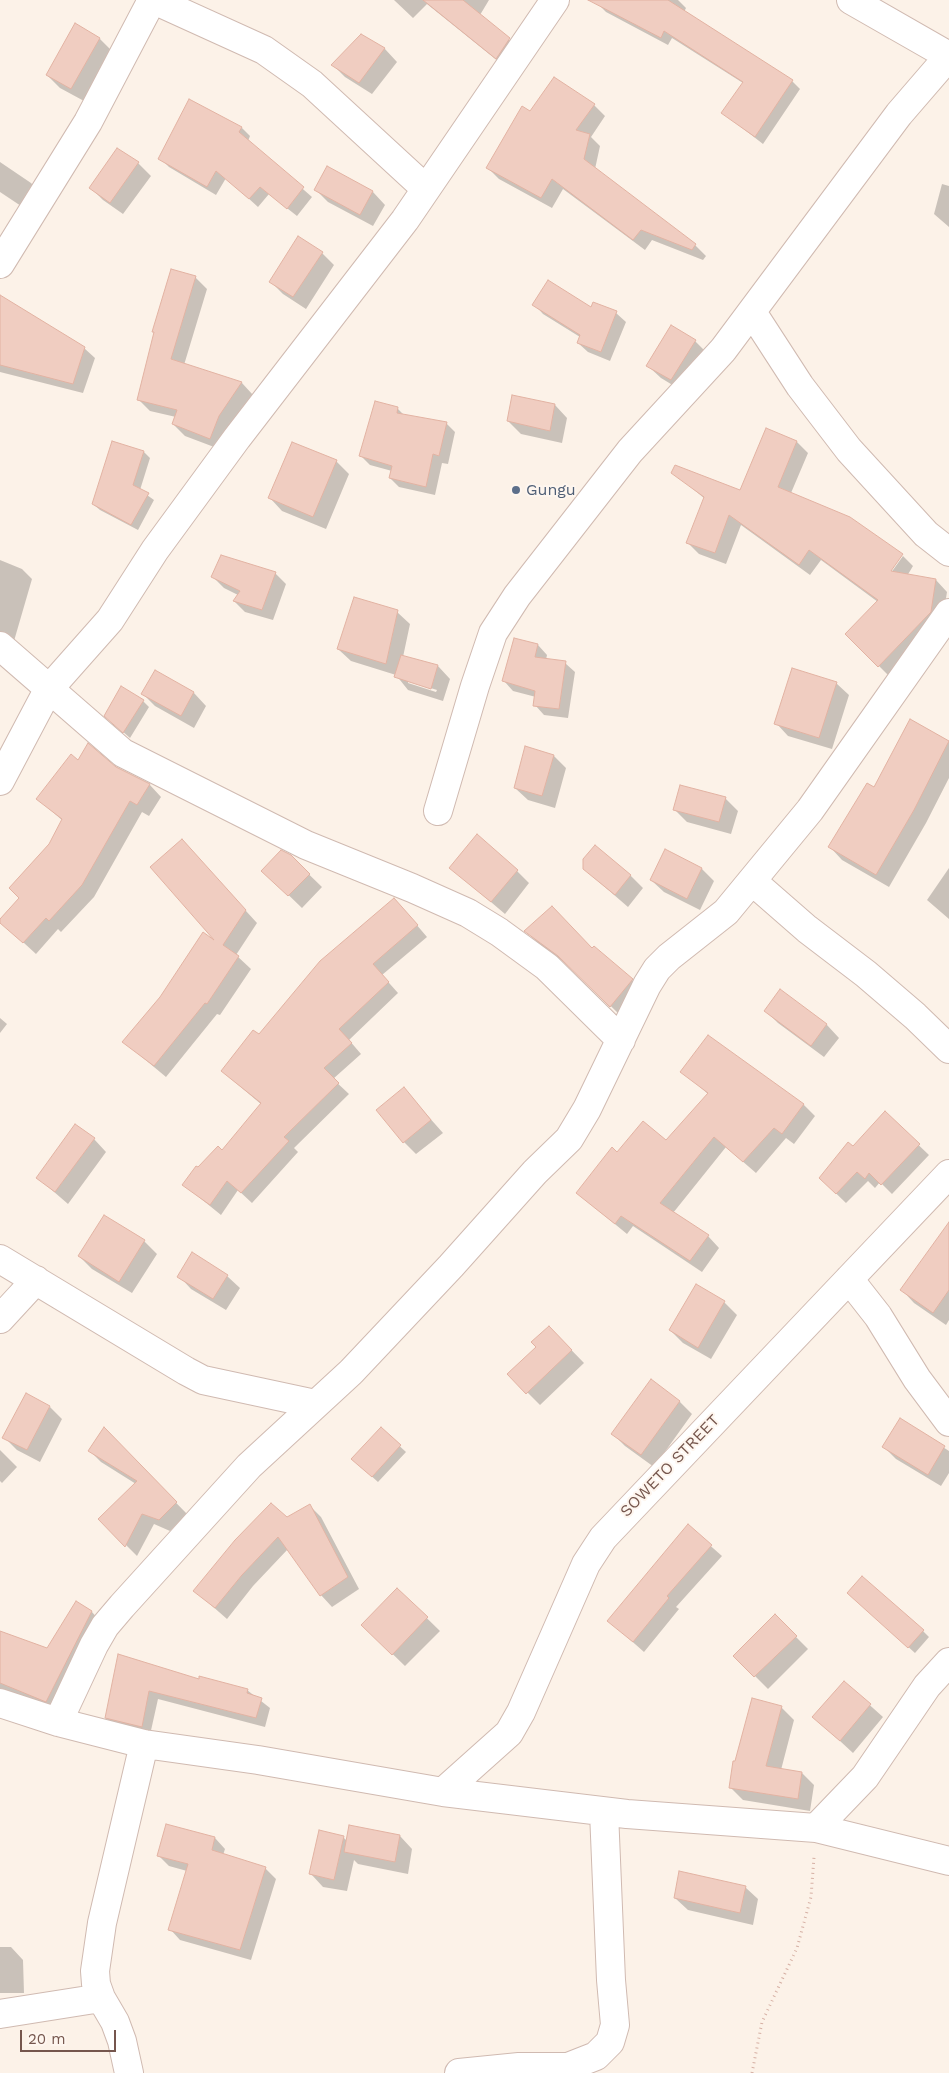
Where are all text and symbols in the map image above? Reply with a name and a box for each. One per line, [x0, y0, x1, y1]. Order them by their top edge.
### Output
place label: Gungu [526, 480, 576, 500]
marker: Gungu [510, 484, 522, 496]
street label: SOWETO STREET [616, 1411, 724, 1521]
scale bar [22, 2020, 119, 2052]
text: 20 m [28, 2030, 66, 2048]

